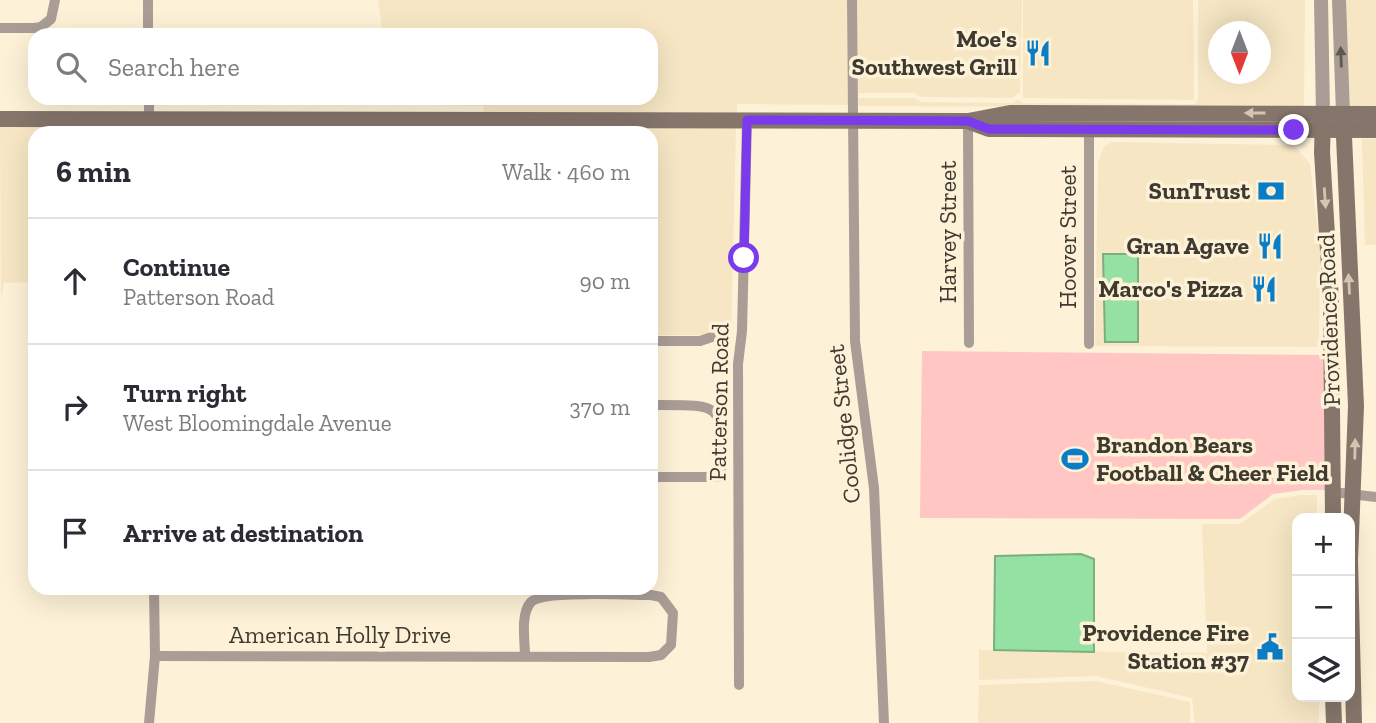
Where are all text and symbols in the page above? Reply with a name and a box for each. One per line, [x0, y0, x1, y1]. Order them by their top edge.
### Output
north arrow [1208, 21, 1271, 84]
place label: Moe's Southwest Grill [852, 24, 1017, 81]
search box [28, 28, 658, 105]
restaurant icon: Moe's Southwest Grill [1023, 38, 1053, 68]
one-way arrow [1335, 46, 1347, 68]
icon: search [52, 48, 90, 86]
text: Search here [108, 51, 240, 83]
one-way arrow [1244, 107, 1266, 119]
route end [1278, 114, 1309, 145]
text: 6 min [56, 154, 131, 190]
text: Walk · 460 m [502, 158, 630, 186]
street label: Harvey Street [933, 161, 962, 303]
street label: Hoover Street [1053, 165, 1082, 309]
place label: SunTrust [1149, 176, 1250, 205]
bank icon: SunTrust [1256, 176, 1286, 206]
one-way arrow [1320, 187, 1331, 209]
place label: Gran Agave [1126, 231, 1249, 260]
restaurant icon: Gran Agave [1255, 231, 1285, 261]
street label: Providence Road [1311, 233, 1346, 407]
route start [728, 242, 759, 273]
text: Continue [123, 251, 230, 283]
icon: ahead [56, 262, 94, 300]
text: 90 m [579, 267, 630, 295]
one-way arrow [1344, 272, 1355, 294]
place label: Marco's Pizza [1098, 274, 1243, 303]
restaurant icon: Marco's Pizza [1249, 274, 1279, 304]
text: Patterson Road [123, 283, 274, 311]
street label: Patterson Road [703, 323, 734, 481]
street label: Coolidge Street [821, 343, 866, 505]
text: Turn right [123, 377, 246, 409]
icon: right [56, 388, 94, 426]
text: 370 m [570, 393, 630, 421]
text: West Bloomingdale Avenue [123, 409, 392, 437]
place label: Brandon Bears Football & Cheer Field [1096, 430, 1329, 487]
one-way arrow [1350, 438, 1361, 460]
sports icon: Brandon Bears Football & Cheer Field [1060, 444, 1090, 474]
map controls [1292, 513, 1355, 702]
button: + [1292, 513, 1355, 576]
icon: arrive [56, 514, 94, 552]
text: Arrive at destination [123, 517, 363, 549]
button: − [1292, 576, 1355, 639]
place label: Providence Fire Station #37 [1082, 618, 1249, 675]
street label: American Holly Drive [229, 620, 451, 649]
public building icon: Providence Fire Station #37 [1255, 632, 1285, 662]
button: layers [1292, 639, 1355, 702]

